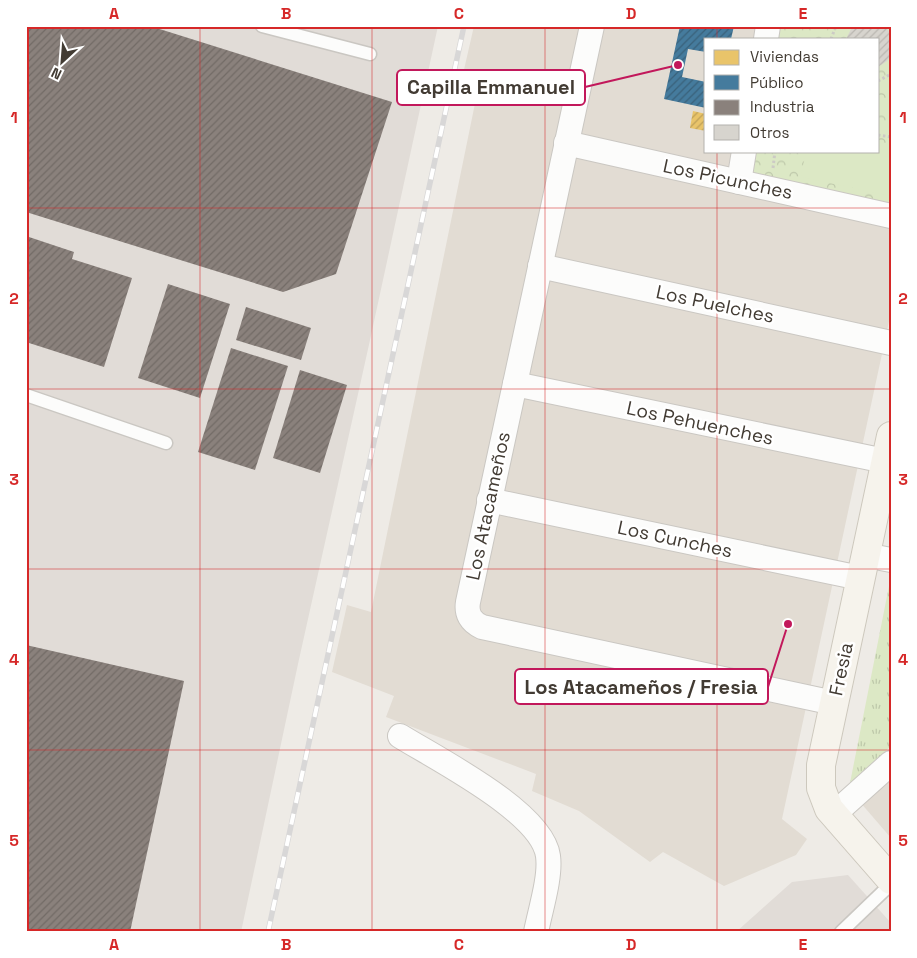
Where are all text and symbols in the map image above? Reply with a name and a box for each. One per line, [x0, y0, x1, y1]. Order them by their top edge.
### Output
text: A [109, 3, 119, 24]
text: B [281, 3, 291, 24]
text: C [454, 3, 464, 24]
text: D [626, 3, 636, 24]
text: E [799, 3, 808, 24]
north arrow [38, 38, 88, 88]
legend [704, 38, 880, 152]
text: Viviendas [750, 47, 819, 66]
text: N [48, 64, 64, 84]
callout: Capilla Emmanuel [397, 70, 585, 105]
text: Público [750, 73, 803, 92]
text: Capilla Emmanuel [407, 74, 575, 100]
text: Industria [750, 97, 815, 116]
text: 1 [10, 107, 18, 128]
text: 1 [899, 107, 907, 128]
text: Otros [750, 123, 790, 142]
street label: Los Picunches [661, 153, 795, 205]
street label: Los Puelches [654, 279, 776, 329]
text: 2 [9, 288, 19, 309]
text: 2 [898, 288, 908, 309]
street label: Los Pehuenches [624, 395, 776, 451]
street label: Los Atacameños [460, 430, 516, 582]
text: 3 [9, 469, 19, 490]
text: 3 [898, 469, 908, 490]
street label: Los Cunches [615, 515, 735, 563]
street label: Fresia [823, 640, 859, 698]
text: 4 [9, 649, 19, 670]
text: 4 [898, 649, 908, 670]
callout: Los Atacameños / Fresia [515, 669, 768, 704]
text: Los Atacameños / Fresia [524, 674, 758, 700]
text: 5 [9, 830, 19, 851]
text: 5 [898, 830, 908, 851]
text: A [109, 934, 119, 955]
text: B [281, 934, 291, 955]
text: C [454, 934, 464, 955]
text: D [626, 934, 636, 955]
text: E [799, 934, 808, 955]

